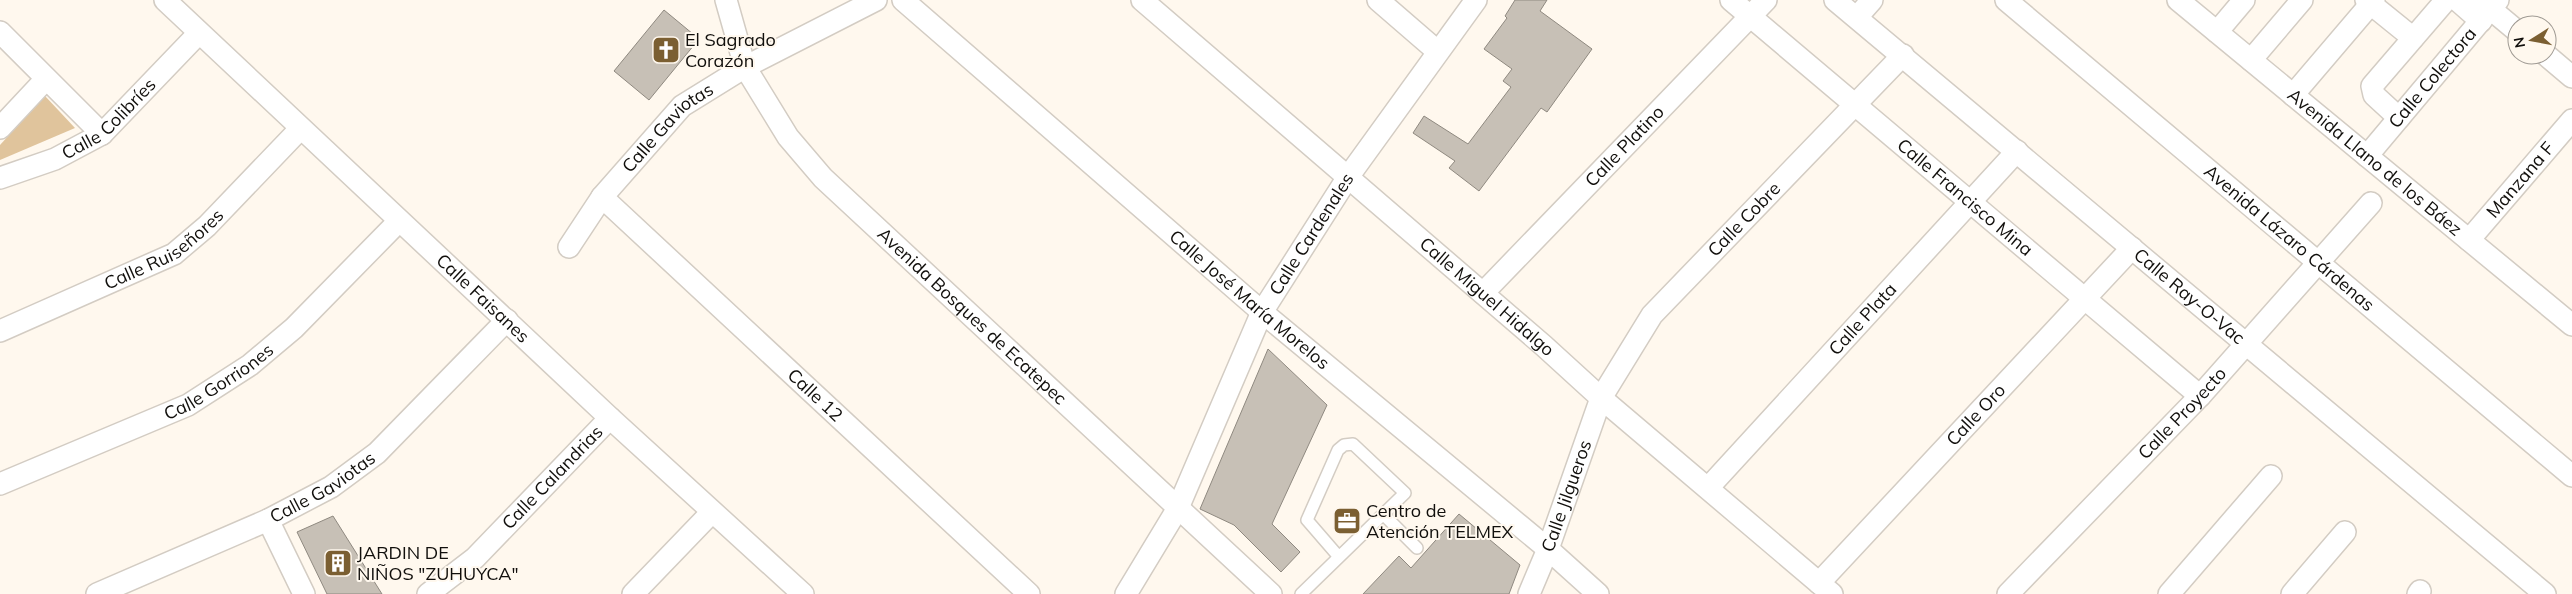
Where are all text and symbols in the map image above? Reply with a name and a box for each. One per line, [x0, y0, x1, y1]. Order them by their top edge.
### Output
north arrow [2507, 15, 2557, 65]
street label: Calle Colectora [2383, 22, 2481, 133]
place label: El Sagrado Corazón [685, 28, 776, 72]
church icon: El Sagrado Corazón [651, 35, 681, 65]
text: N [2509, 36, 2529, 49]
street label: Calle Colibríes [58, 73, 161, 164]
street label: Calle Gaviotas [617, 77, 718, 177]
street label: Avenida Llano de los Báez [2283, 83, 2467, 241]
street label: Calle Platino [1580, 100, 1669, 191]
street label: Calle Francisco Mina [1892, 133, 2038, 261]
street label: Manzana F [2481, 137, 2559, 223]
street label: Avenida Lázaro Cárdenas [2200, 160, 2380, 316]
street label: Calle Cardenales [1264, 169, 1359, 299]
street label: Calle Cobre [1703, 177, 1785, 261]
street label: Calle Ruiseñores [100, 204, 228, 294]
street label: Avenida Bosques de Ecatepec [873, 222, 1072, 410]
street label: Calle José María Morelos [1165, 225, 1335, 374]
street label: Calle Miguel Hidalgo [1415, 232, 1560, 361]
street label: Calle Ray-O-Vac [2129, 243, 2250, 349]
street label: Calle Faisanes [432, 249, 535, 348]
street label: Calle Plata [1824, 278, 1901, 360]
street label: Calle Gorriones [160, 338, 278, 425]
street label: Calle Proyecto [2133, 362, 2231, 464]
street label: Calle 12 [783, 363, 848, 426]
street label: Calle Oro [1941, 379, 2010, 450]
street label: Calle Calandrias [497, 420, 608, 534]
street label: Calle Jilgueros [1536, 437, 1596, 555]
street label: Calle Gaviotas [266, 446, 380, 528]
place label: Centro de Atención TELMEX [1366, 499, 1513, 543]
office icon: Centro de Atención TELMEX [1332, 506, 1362, 536]
place label: JARDIN DE NIÑOS "ZUHUYCA" [357, 541, 519, 585]
building icon: JARDIN DE NIÑOS "ZUHUYCA" [323, 548, 353, 578]

